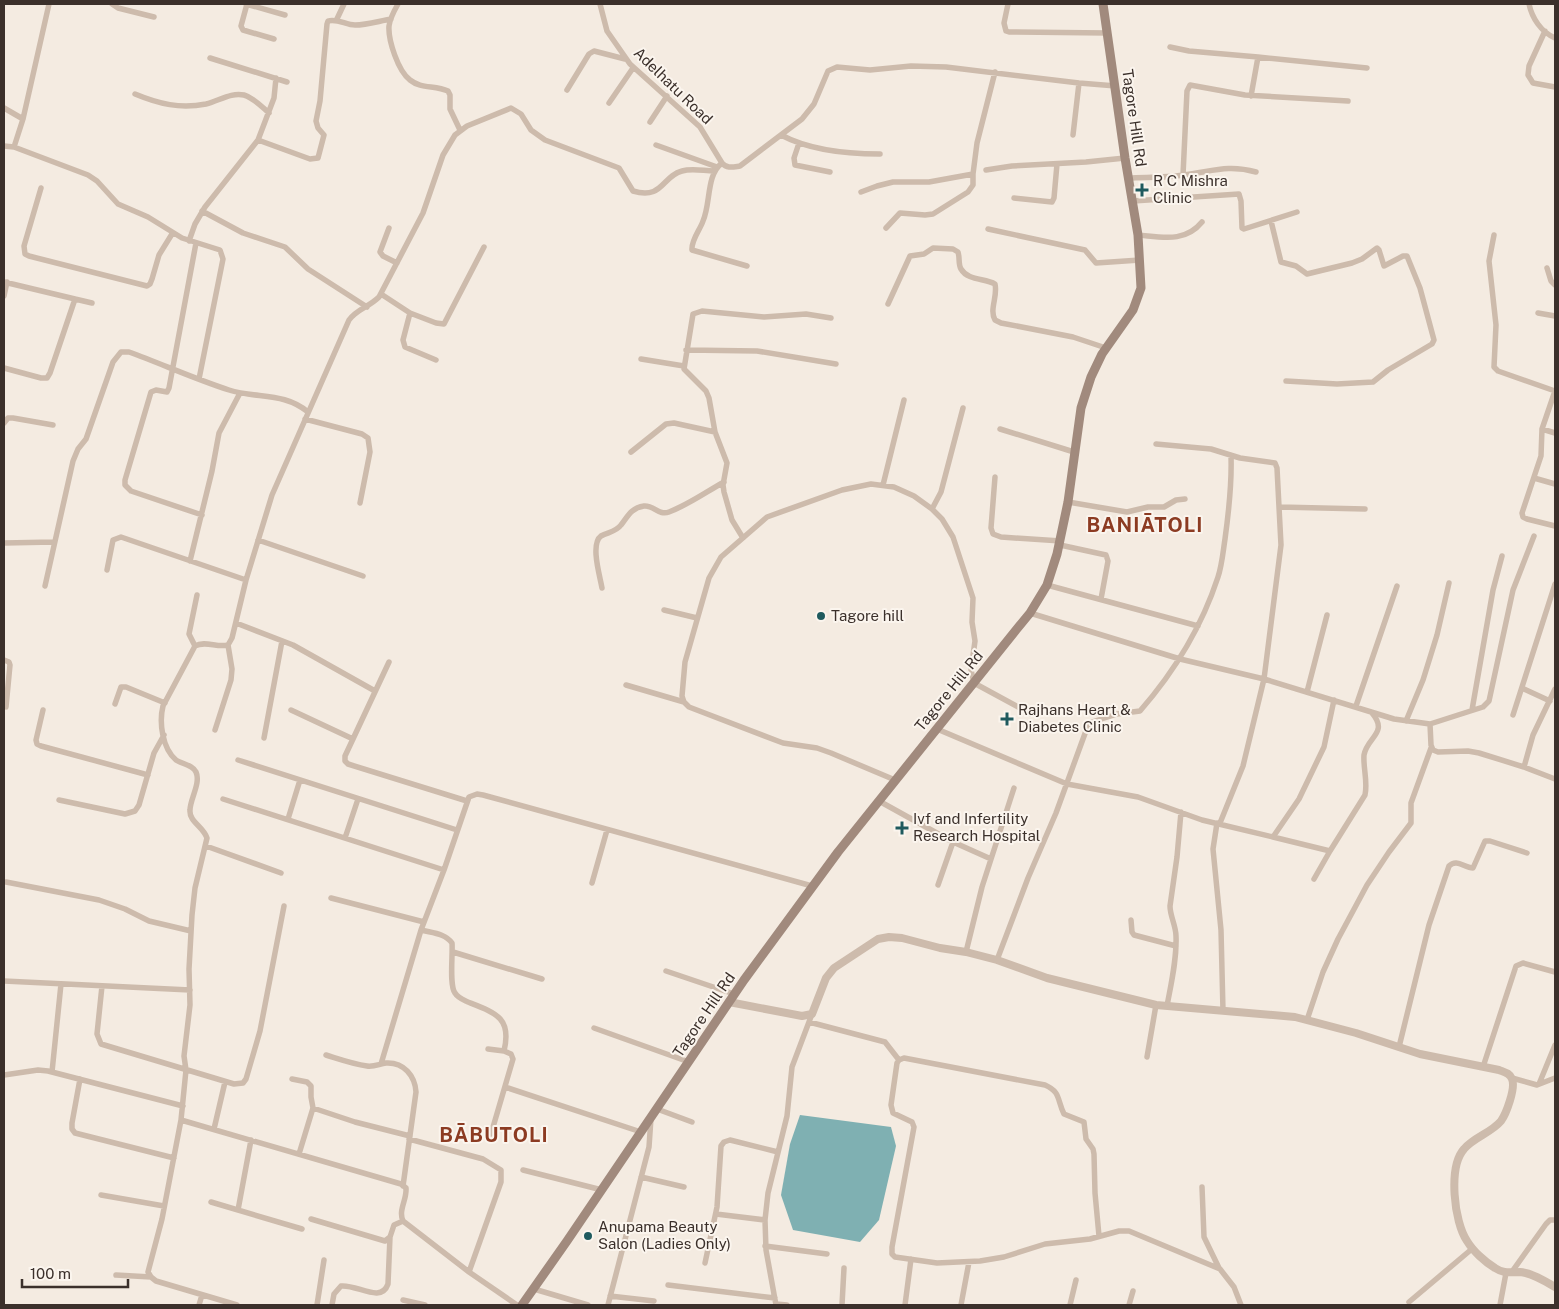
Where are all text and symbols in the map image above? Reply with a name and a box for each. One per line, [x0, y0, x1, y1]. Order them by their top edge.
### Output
street label: Adelhatu Road [631, 44, 716, 127]
street label: Tagore Hill Rd [1119, 68, 1150, 168]
place label: R C Mishra Clinic [1153, 172, 1228, 206]
marker: R C Mishra Clinic [1135, 183, 1149, 197]
district label: BANIĀTOLI [1087, 513, 1203, 537]
place label: Tagore hill [831, 607, 904, 624]
marker: Tagore hill [815, 610, 827, 622]
street label: Tagore Hill Rd [911, 647, 986, 734]
place label: Rajhans Heart & Diabetes Clinic [1018, 701, 1131, 735]
marker: Rajhans Heart & Diabetes Clinic [1000, 712, 1014, 726]
place label: Ivf and Infertility Research Hospital [913, 810, 1040, 844]
marker: Ivf and Infertility Research Hospital [895, 821, 909, 835]
street label: Tagore Hill Rd [669, 969, 738, 1060]
district label: BĀBUTOLI [439, 1123, 549, 1147]
place label: Anupama Beauty Salon (Ladies Only) [598, 1218, 731, 1252]
marker: Anupama Beauty Salon (Ladies Only) [582, 1230, 594, 1242]
scale bar [22, 1256, 129, 1288]
text: 100 m [30, 1265, 71, 1282]

